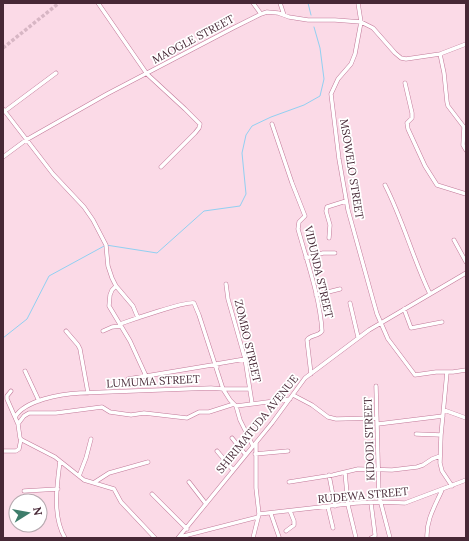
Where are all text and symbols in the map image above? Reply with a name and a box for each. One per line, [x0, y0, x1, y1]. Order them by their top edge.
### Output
street label: MAOGLE STREET [150, 11, 236, 67]
street label: MSOWELO STREET [337, 118, 367, 220]
street label: VIDUNDA STREET [301, 223, 336, 320]
street label: ZOMBO STREET [232, 298, 264, 384]
street label: LUMUMA STREET [106, 372, 200, 390]
street label: SHIRIMATUDA AVENUE [213, 372, 301, 476]
street label: KIDODI STREET [361, 397, 377, 481]
street label: RUDEWA STREET [317, 484, 409, 506]
north arrow [8, 493, 48, 533]
text: N [30, 506, 46, 517]

